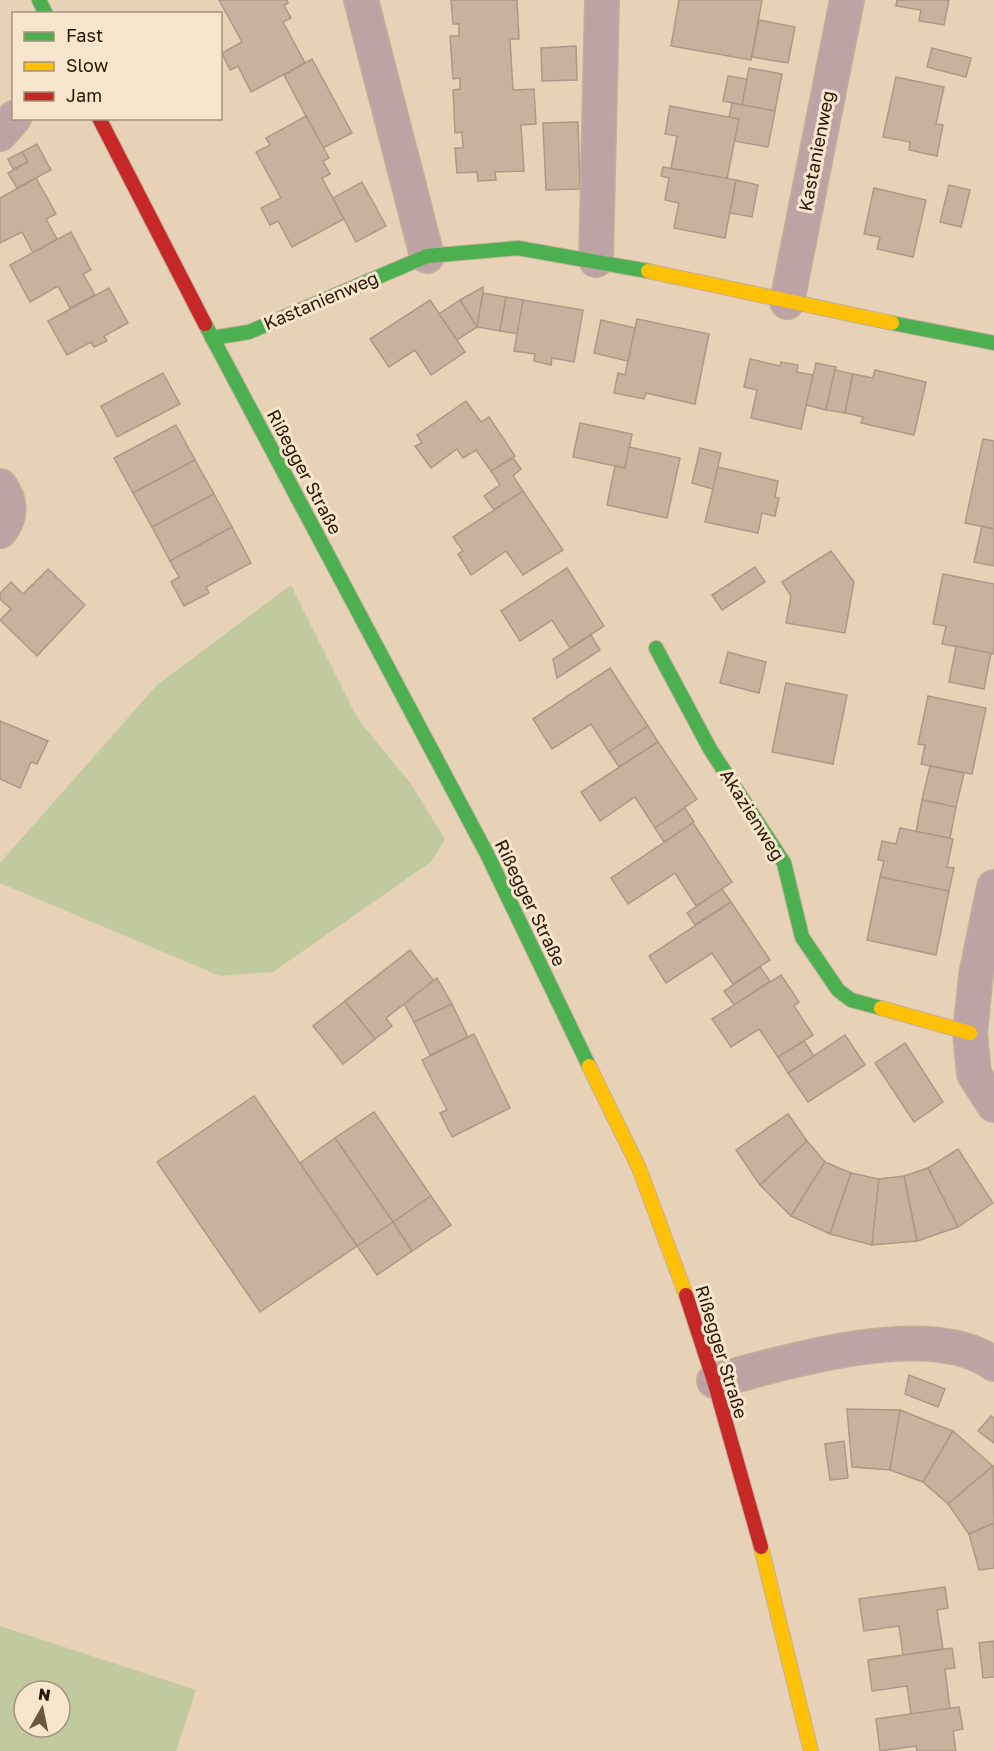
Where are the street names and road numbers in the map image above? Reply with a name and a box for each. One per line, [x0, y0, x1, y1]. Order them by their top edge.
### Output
street label: Kastanienweg [794, 89, 839, 213]
street label: Kastanienweg [260, 266, 381, 334]
street label: Rißegger Straße [263, 405, 347, 538]
street label: Akazienweg [716, 765, 790, 864]
street label: Rißegger Straße [491, 836, 571, 970]
street label: Rißegger Straße [691, 1282, 753, 1421]

